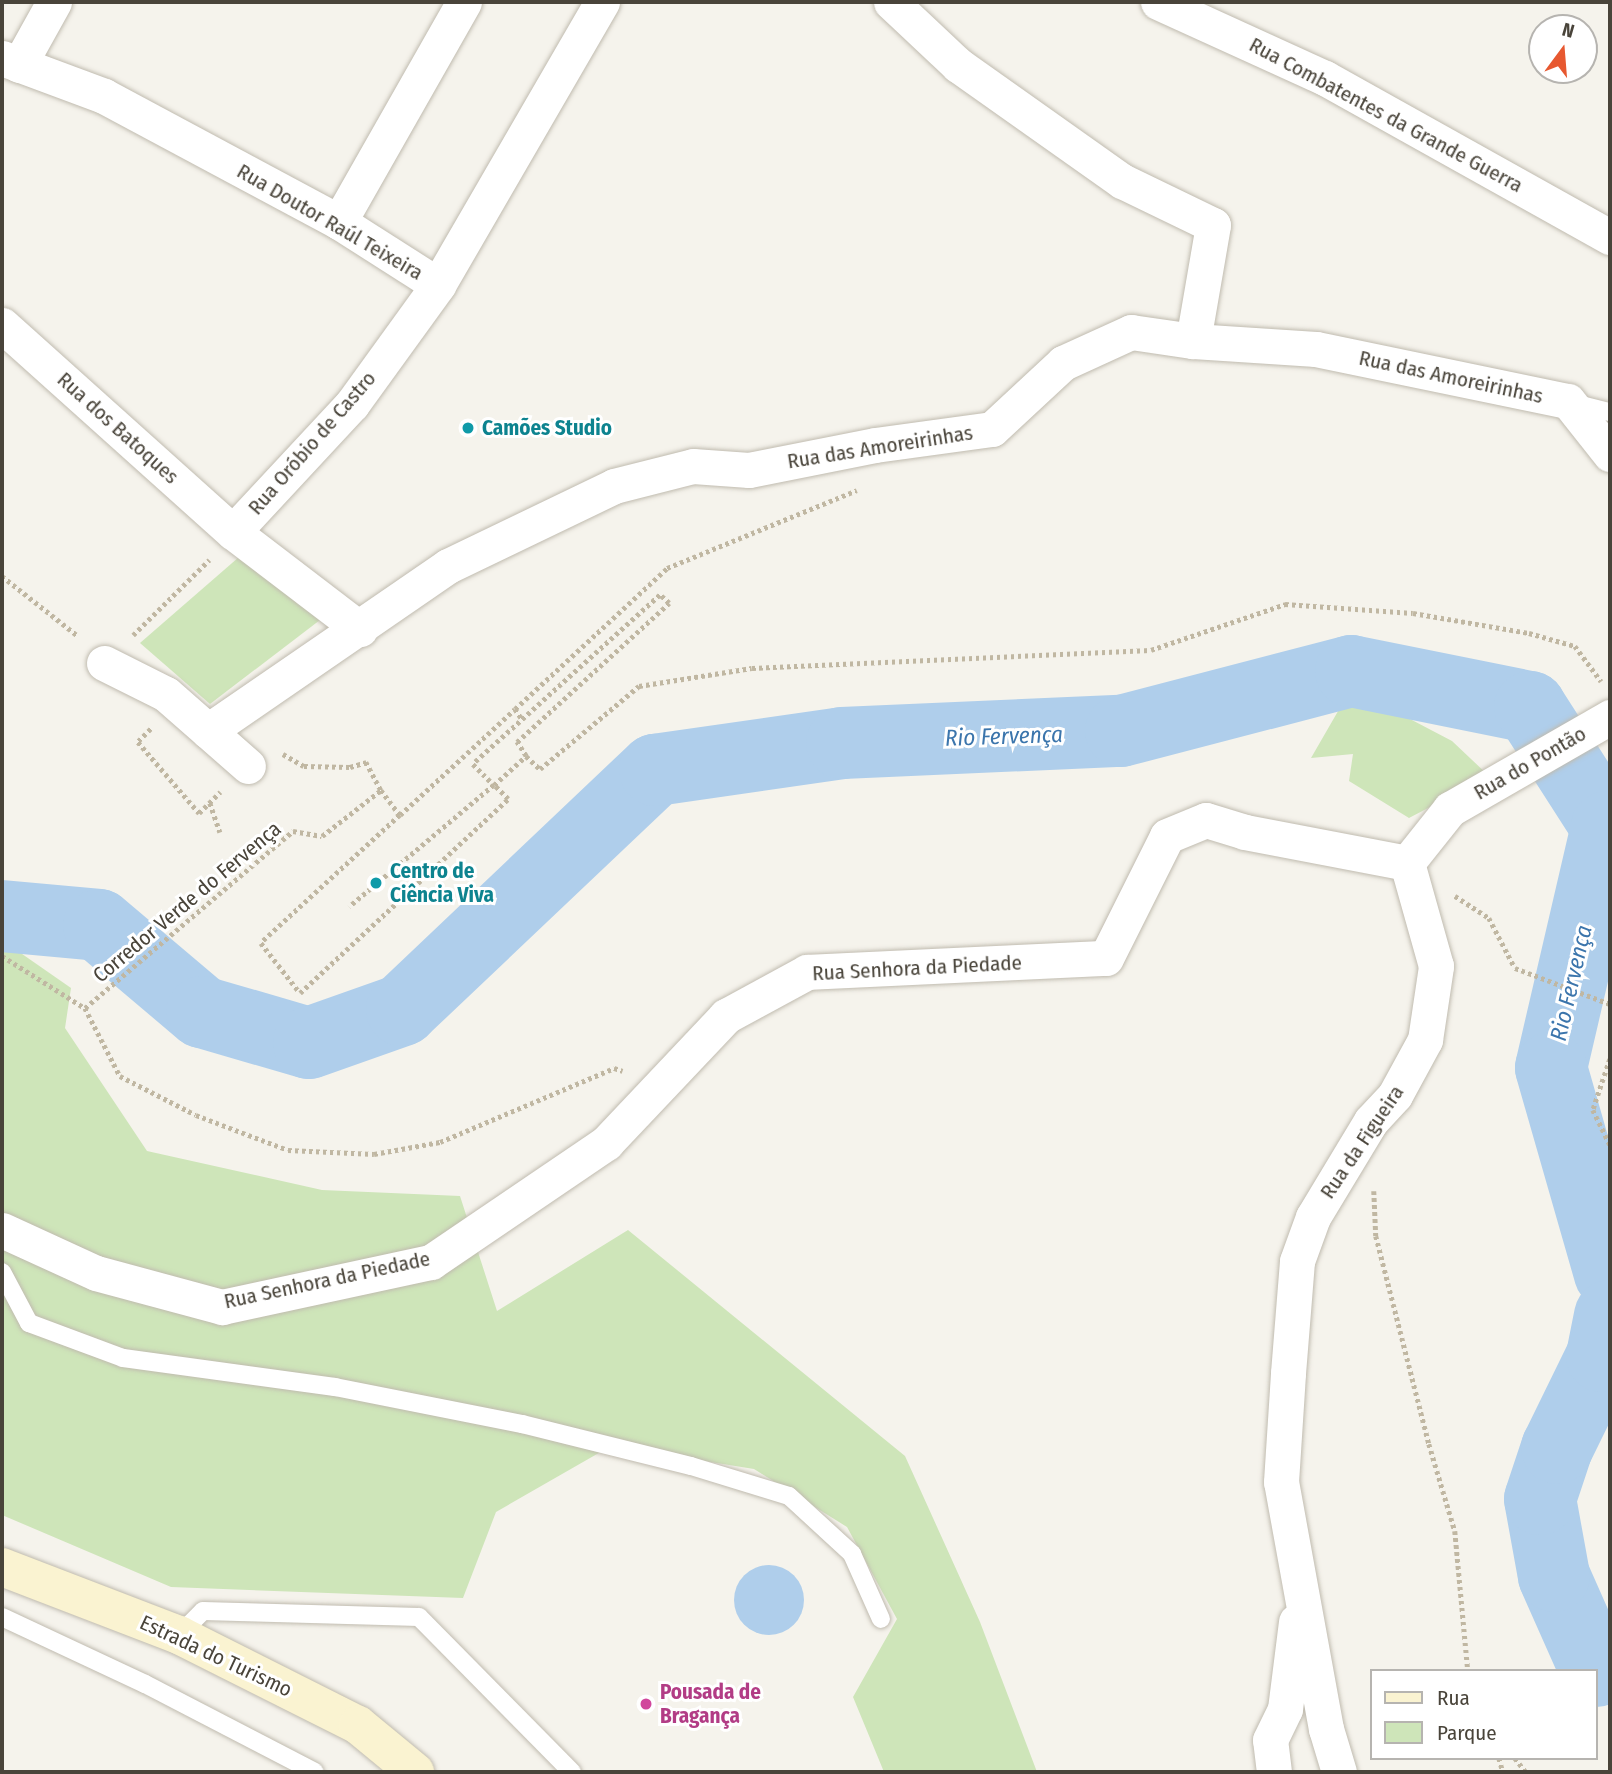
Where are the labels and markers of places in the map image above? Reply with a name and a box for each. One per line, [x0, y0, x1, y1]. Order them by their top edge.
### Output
place label: Camões Studio [482, 415, 612, 441]
marker: Camões Studio [460, 420, 476, 436]
place label: Centro de Ciência Viva [390, 858, 494, 908]
marker: Centro de Ciência Viva [368, 875, 384, 891]
place label: Pousada de Bragança [660, 1679, 761, 1729]
marker: Pousada de Bragança [638, 1696, 654, 1712]

